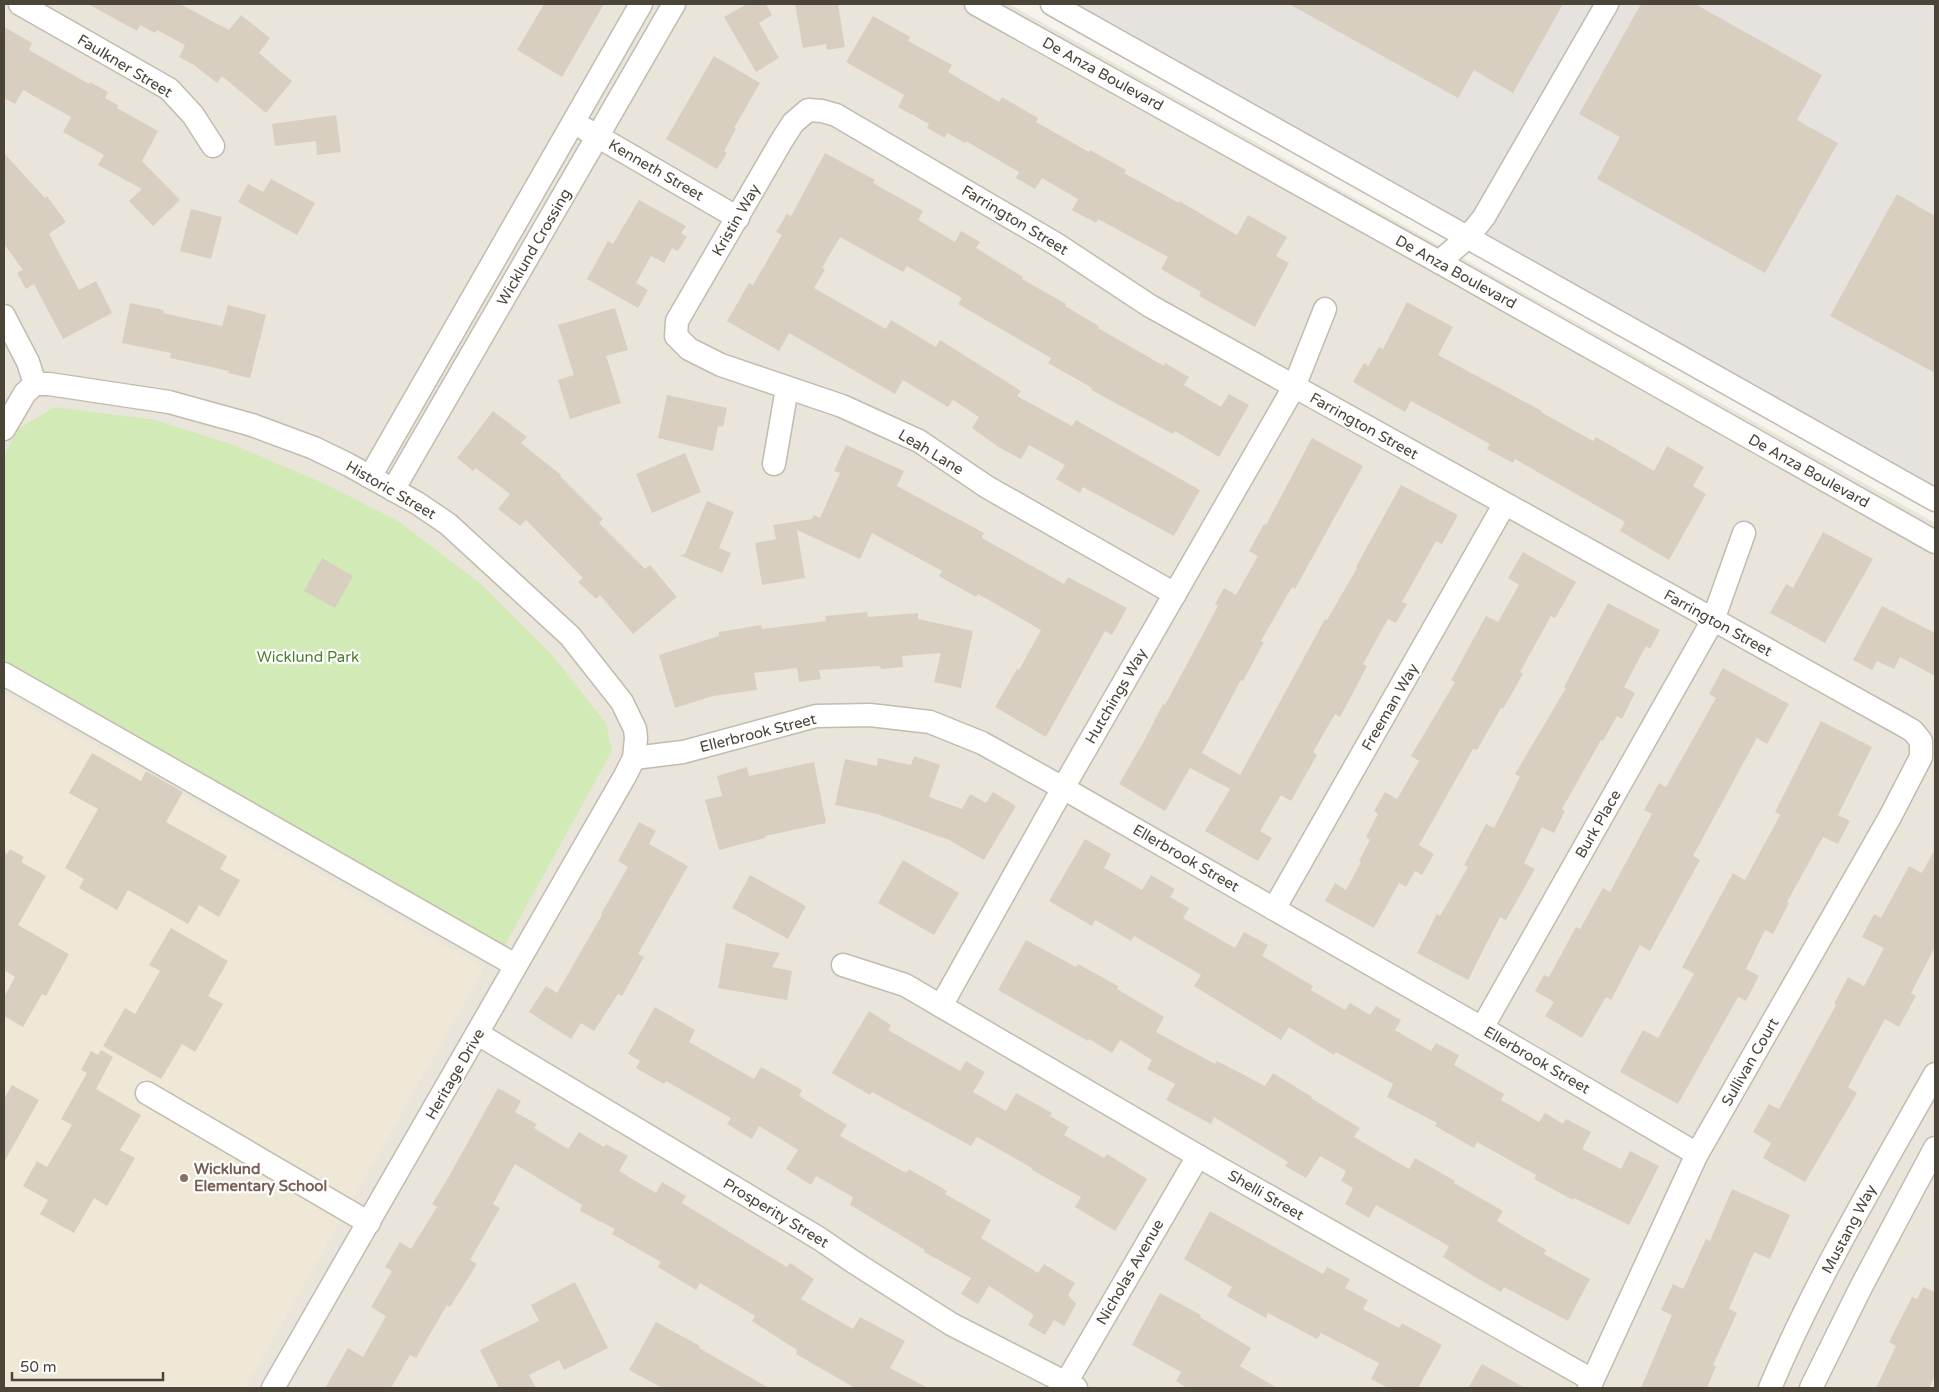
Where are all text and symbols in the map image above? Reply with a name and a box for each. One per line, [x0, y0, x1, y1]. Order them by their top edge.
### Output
street label: Faulkner Street [74, 31, 176, 102]
street label: De Anza Boulevard [1039, 33, 1167, 115]
street label: Kenneth Street [605, 135, 707, 205]
street label: Kristin Way [708, 181, 764, 259]
street label: Farrington Street [959, 181, 1072, 259]
street label: Wicklund Crossing [493, 185, 575, 309]
street label: De Anza Boulevard [1392, 231, 1520, 313]
street label: Farrington Street [1307, 389, 1421, 463]
street label: Leah Lane [895, 425, 967, 479]
street label: De Anza Boulevard [1745, 430, 1873, 512]
street label: Historic Street [343, 457, 439, 523]
street label: Farrington Street [1661, 586, 1775, 660]
street label: Hutchings Way [1081, 645, 1151, 747]
park label: Wicklund Park [257, 648, 359, 666]
street label: Freeman Way [1358, 660, 1422, 754]
street label: Ellerbrook Street [698, 710, 818, 756]
street label: Burk Place [1571, 787, 1625, 861]
street label: Ellerbrook Street [1130, 820, 1242, 896]
street label: Sullivan Court [1718, 1015, 1783, 1109]
street label: Ellerbrook Street [1481, 1022, 1593, 1098]
street label: Heritage Drive [422, 1025, 488, 1123]
place label: Wicklund Elementary School [194, 1160, 327, 1196]
street label: Shelli Street [1225, 1166, 1307, 1224]
marker: Wicklund Elementary School [178, 1172, 190, 1184]
street label: Prosperity Street [720, 1174, 832, 1252]
street label: Mustang Way [1818, 1181, 1880, 1277]
street label: Nicholas Avenue [1092, 1216, 1168, 1328]
scale bar [12, 1350, 164, 1382]
text: 50 m [20, 1358, 57, 1376]

